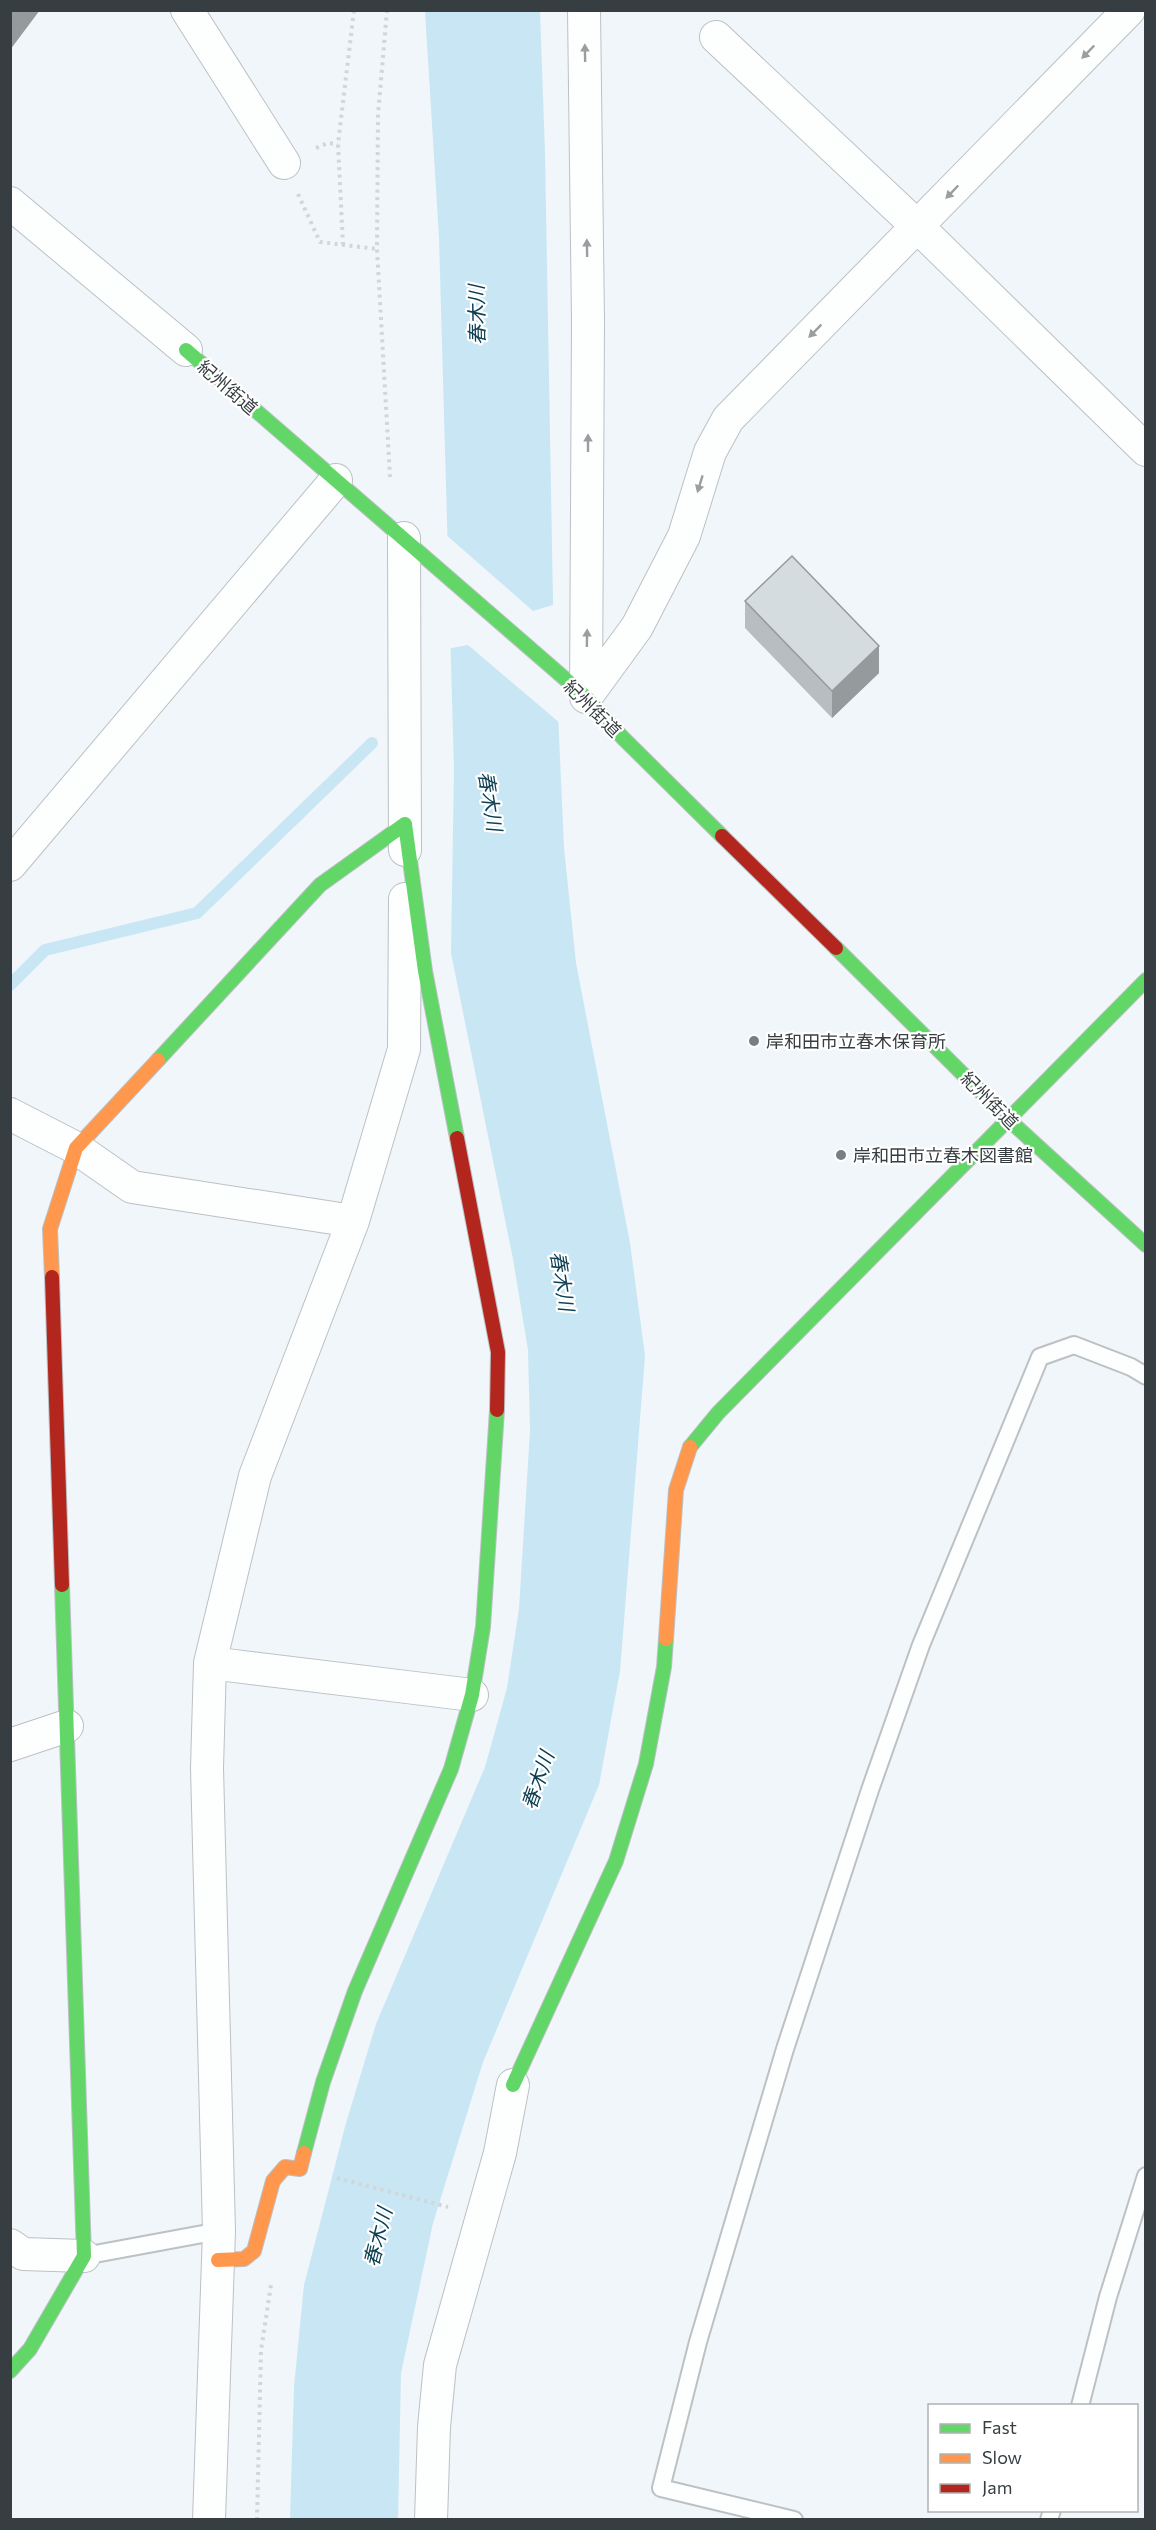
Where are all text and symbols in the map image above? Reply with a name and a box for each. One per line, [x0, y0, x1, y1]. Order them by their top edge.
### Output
one-way arrow [580, 44, 590, 63]
one-way arrow [1082, 45, 1096, 59]
one-way arrow [945, 184, 959, 199]
one-way arrow [583, 239, 592, 258]
water label: 春木川 [463, 283, 489, 345]
one-way arrow [809, 323, 823, 337]
street label: 紀州街道 [194, 355, 262, 419]
one-way arrow [583, 434, 593, 453]
one-way arrow [695, 475, 704, 493]
one-way arrow [583, 629, 592, 648]
street label: 紀州街道 [560, 675, 626, 741]
water label: 春木川 [474, 769, 508, 834]
place label: 岸和田市立春木保育所 [766, 1030, 946, 1052]
marker: 岸和田市立春木保育所 [747, 1034, 761, 1048]
street label: 紀州街道 [957, 1067, 1023, 1133]
place label: 岸和田市立春木図書館 [853, 1144, 1033, 1166]
marker: 岸和田市立春木図書館 [834, 1148, 848, 1162]
water label: 春木川 [546, 1249, 580, 1314]
water label: 春木川 [516, 1746, 559, 1812]
water label: 春木川 [358, 2203, 396, 2269]
legend [928, 2404, 1138, 2512]
text: Fast [982, 2416, 1017, 2438]
text: Slow [982, 2446, 1022, 2468]
text: Jam [982, 2476, 1012, 2498]

